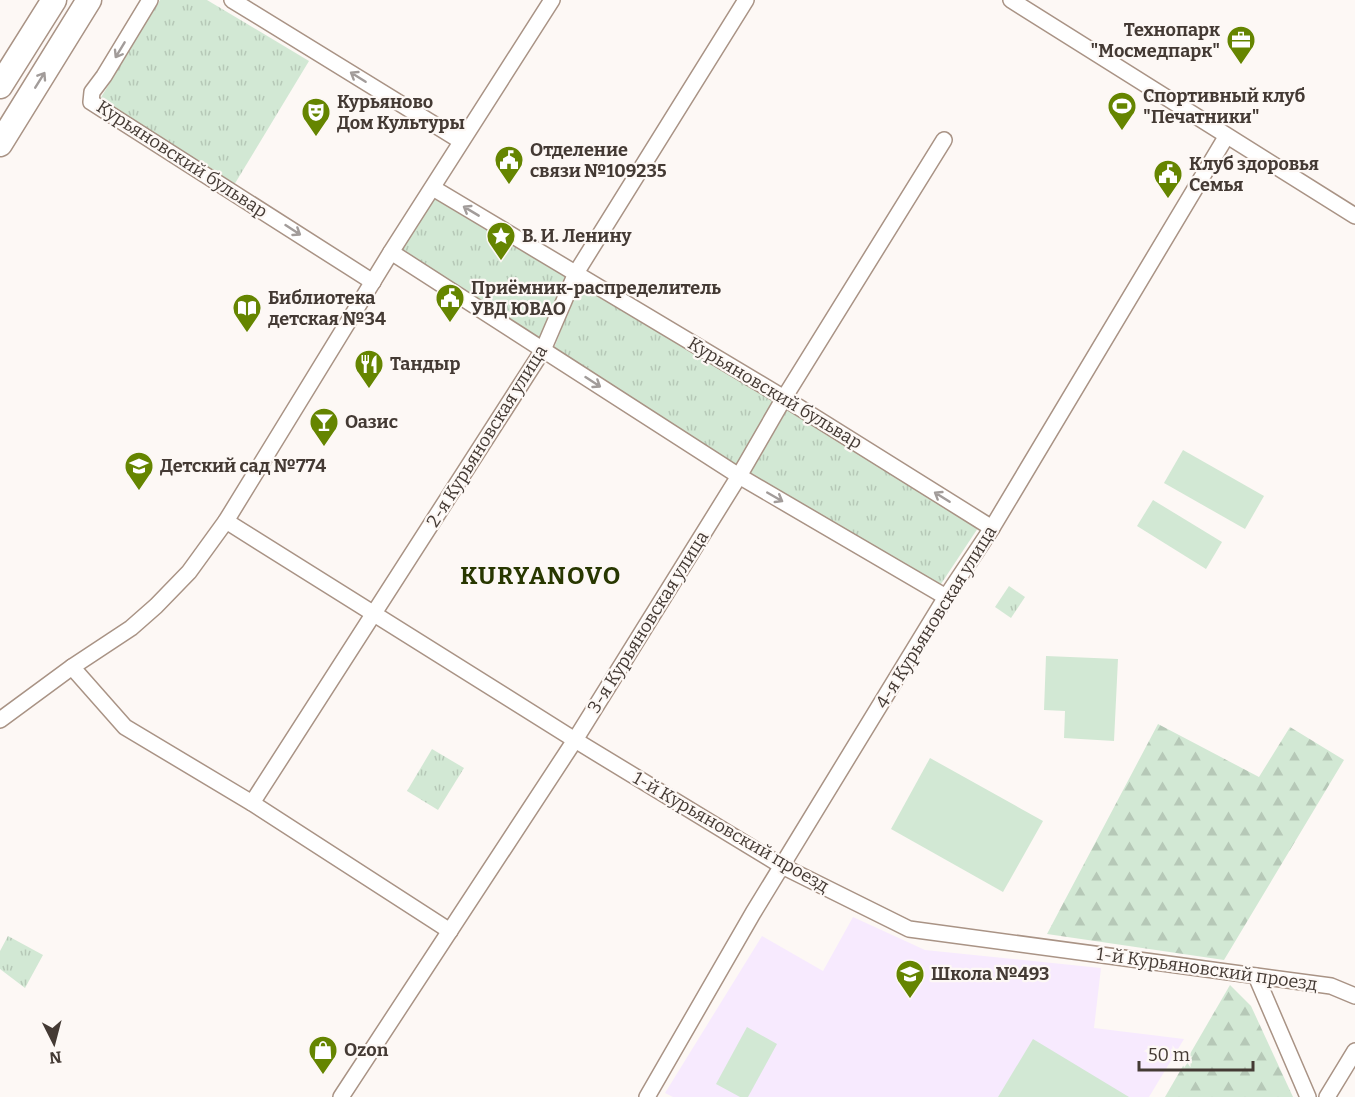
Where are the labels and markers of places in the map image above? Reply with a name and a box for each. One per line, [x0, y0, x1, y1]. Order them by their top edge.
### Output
place label: Технопарк "Мосмедпарк" [1090, 19, 1220, 62]
office icon: Технопарк "Мосмедпарк" [1225, 24, 1257, 66]
place label: Спортивный клуб "Печатники" [1143, 85, 1306, 128]
sports icon: Спортивный клуб "Печатники" [1106, 90, 1138, 132]
place label: Курьяново Дом Культуры [337, 91, 465, 134]
theatre icon: Курьяново Дом Культуры [300, 96, 332, 138]
place label: Отделение связи №109235 [530, 139, 667, 182]
public building icon: Отделение связи №109235 [493, 144, 525, 186]
place label: Клуб здоровья Семья [1189, 153, 1319, 196]
public building icon: Клуб здоровья Семья [1152, 158, 1184, 200]
place icon: В. И. Ленину [485, 220, 517, 262]
place label: В. И. Ленину [522, 225, 632, 247]
place label: Приёмник-распределитель УВД ЮВАО [471, 277, 721, 320]
public building icon: Приёмник-распределитель УВД ЮВАО [434, 282, 466, 324]
place label: Библиотека детская №34 [268, 287, 386, 330]
library icon: Библиотека детская №34 [231, 292, 263, 334]
restaurant icon: Тандыр [353, 348, 385, 390]
place label: Тандыр [390, 353, 460, 375]
bar icon: Оазис [308, 406, 340, 448]
place label: Оазис [345, 411, 398, 433]
school or university icon: Детский сад №774 [123, 450, 155, 492]
place label: Детский сад №774 [160, 455, 326, 477]
school or university icon: Школа №493 [894, 958, 926, 1000]
place label: Школа №493 [931, 963, 1049, 985]
shop icon: Ozon [307, 1034, 339, 1076]
place label: Ozon [344, 1039, 389, 1061]

